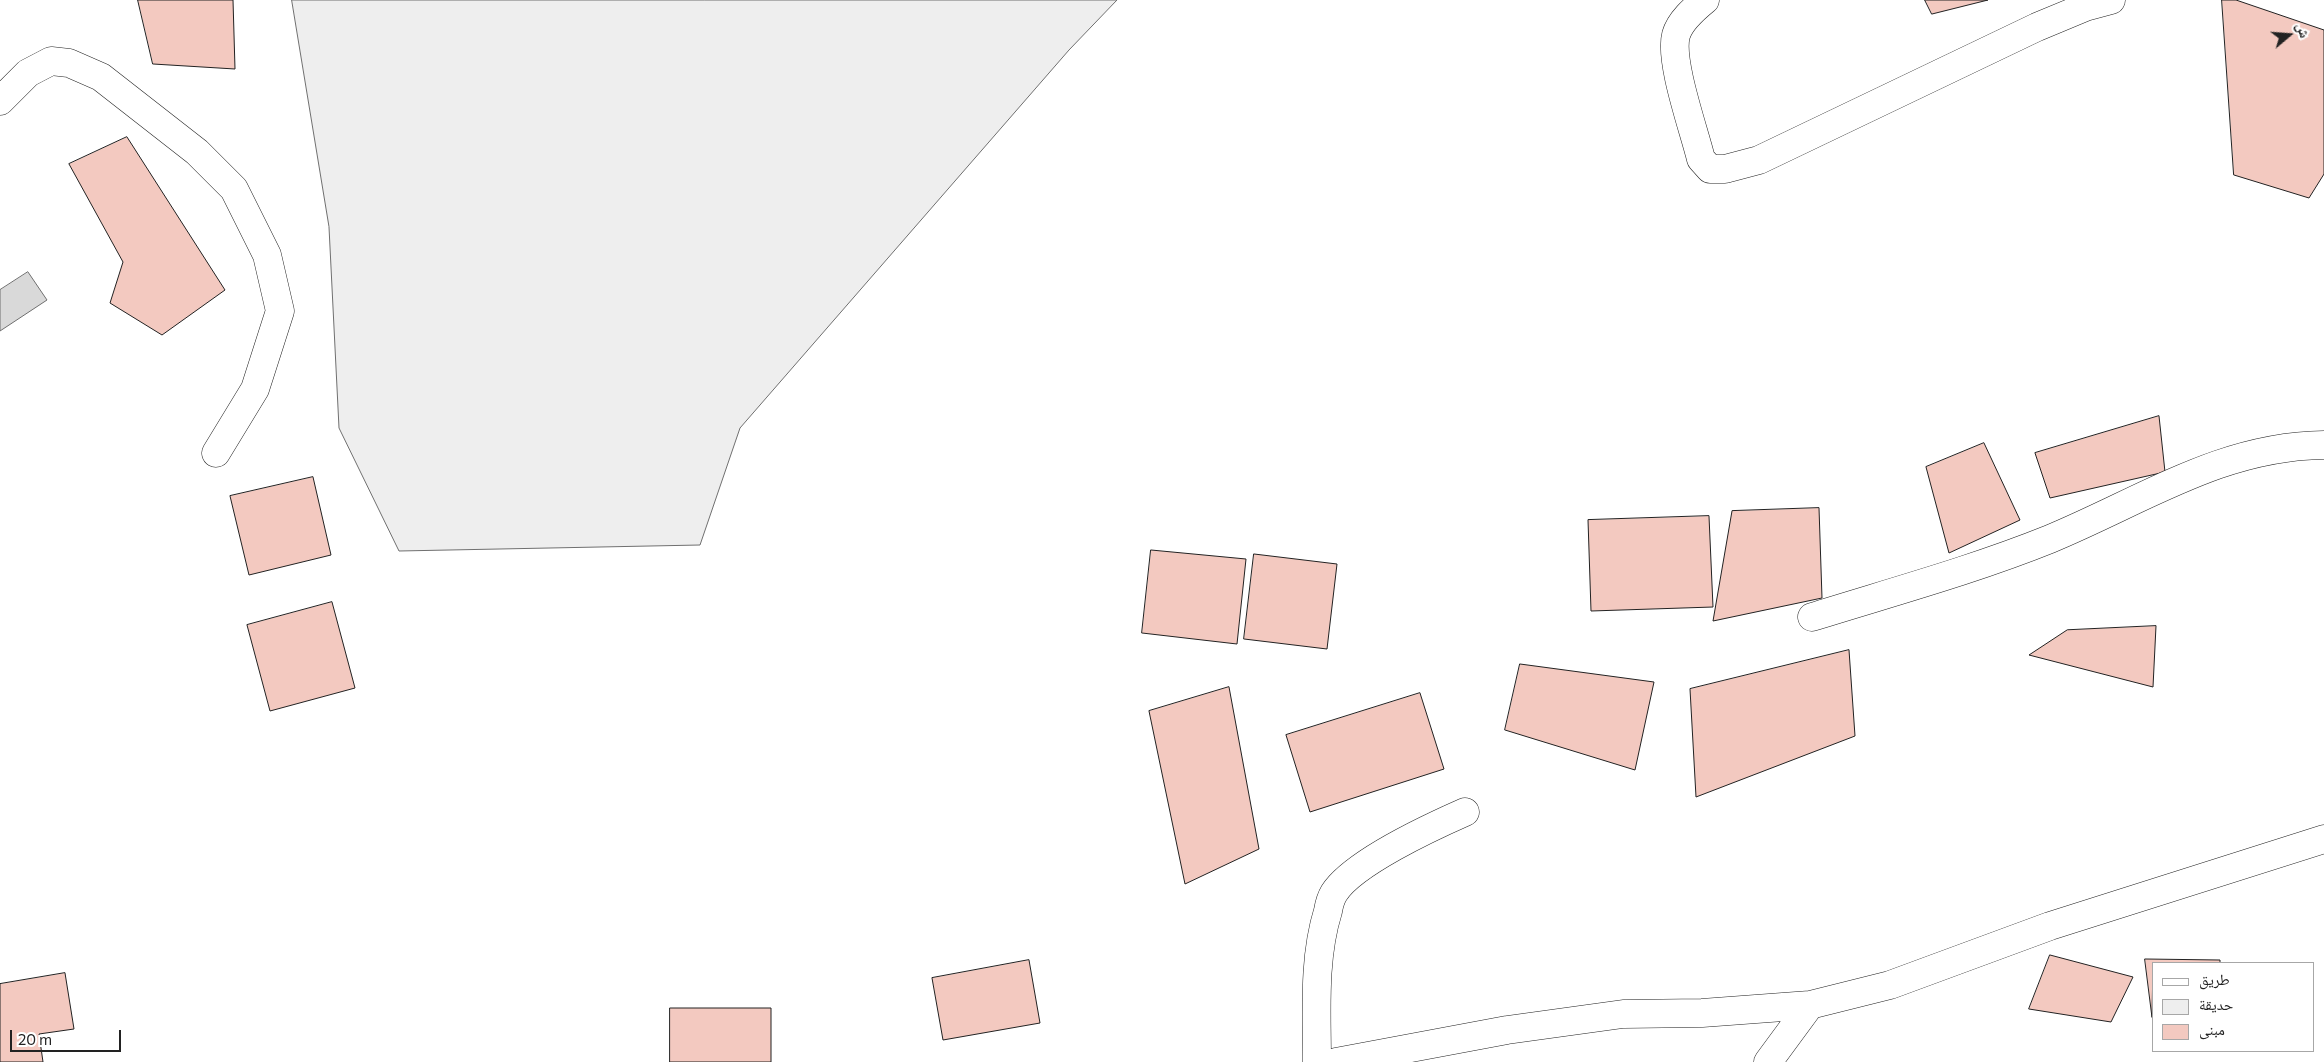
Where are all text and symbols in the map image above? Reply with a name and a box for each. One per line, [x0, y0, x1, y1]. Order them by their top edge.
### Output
north arrow [2264, 10, 2314, 60]
text: ش [2293, 21, 2314, 40]
legend [2152, 962, 2314, 1052]
text: طريق [2199, 970, 2230, 988]
text: حديقة [2199, 995, 2233, 1013]
scale bar [12, 1020, 124, 1052]
text: مبنى [2199, 1020, 2225, 1038]
text: 20 m [18, 1030, 52, 1048]

